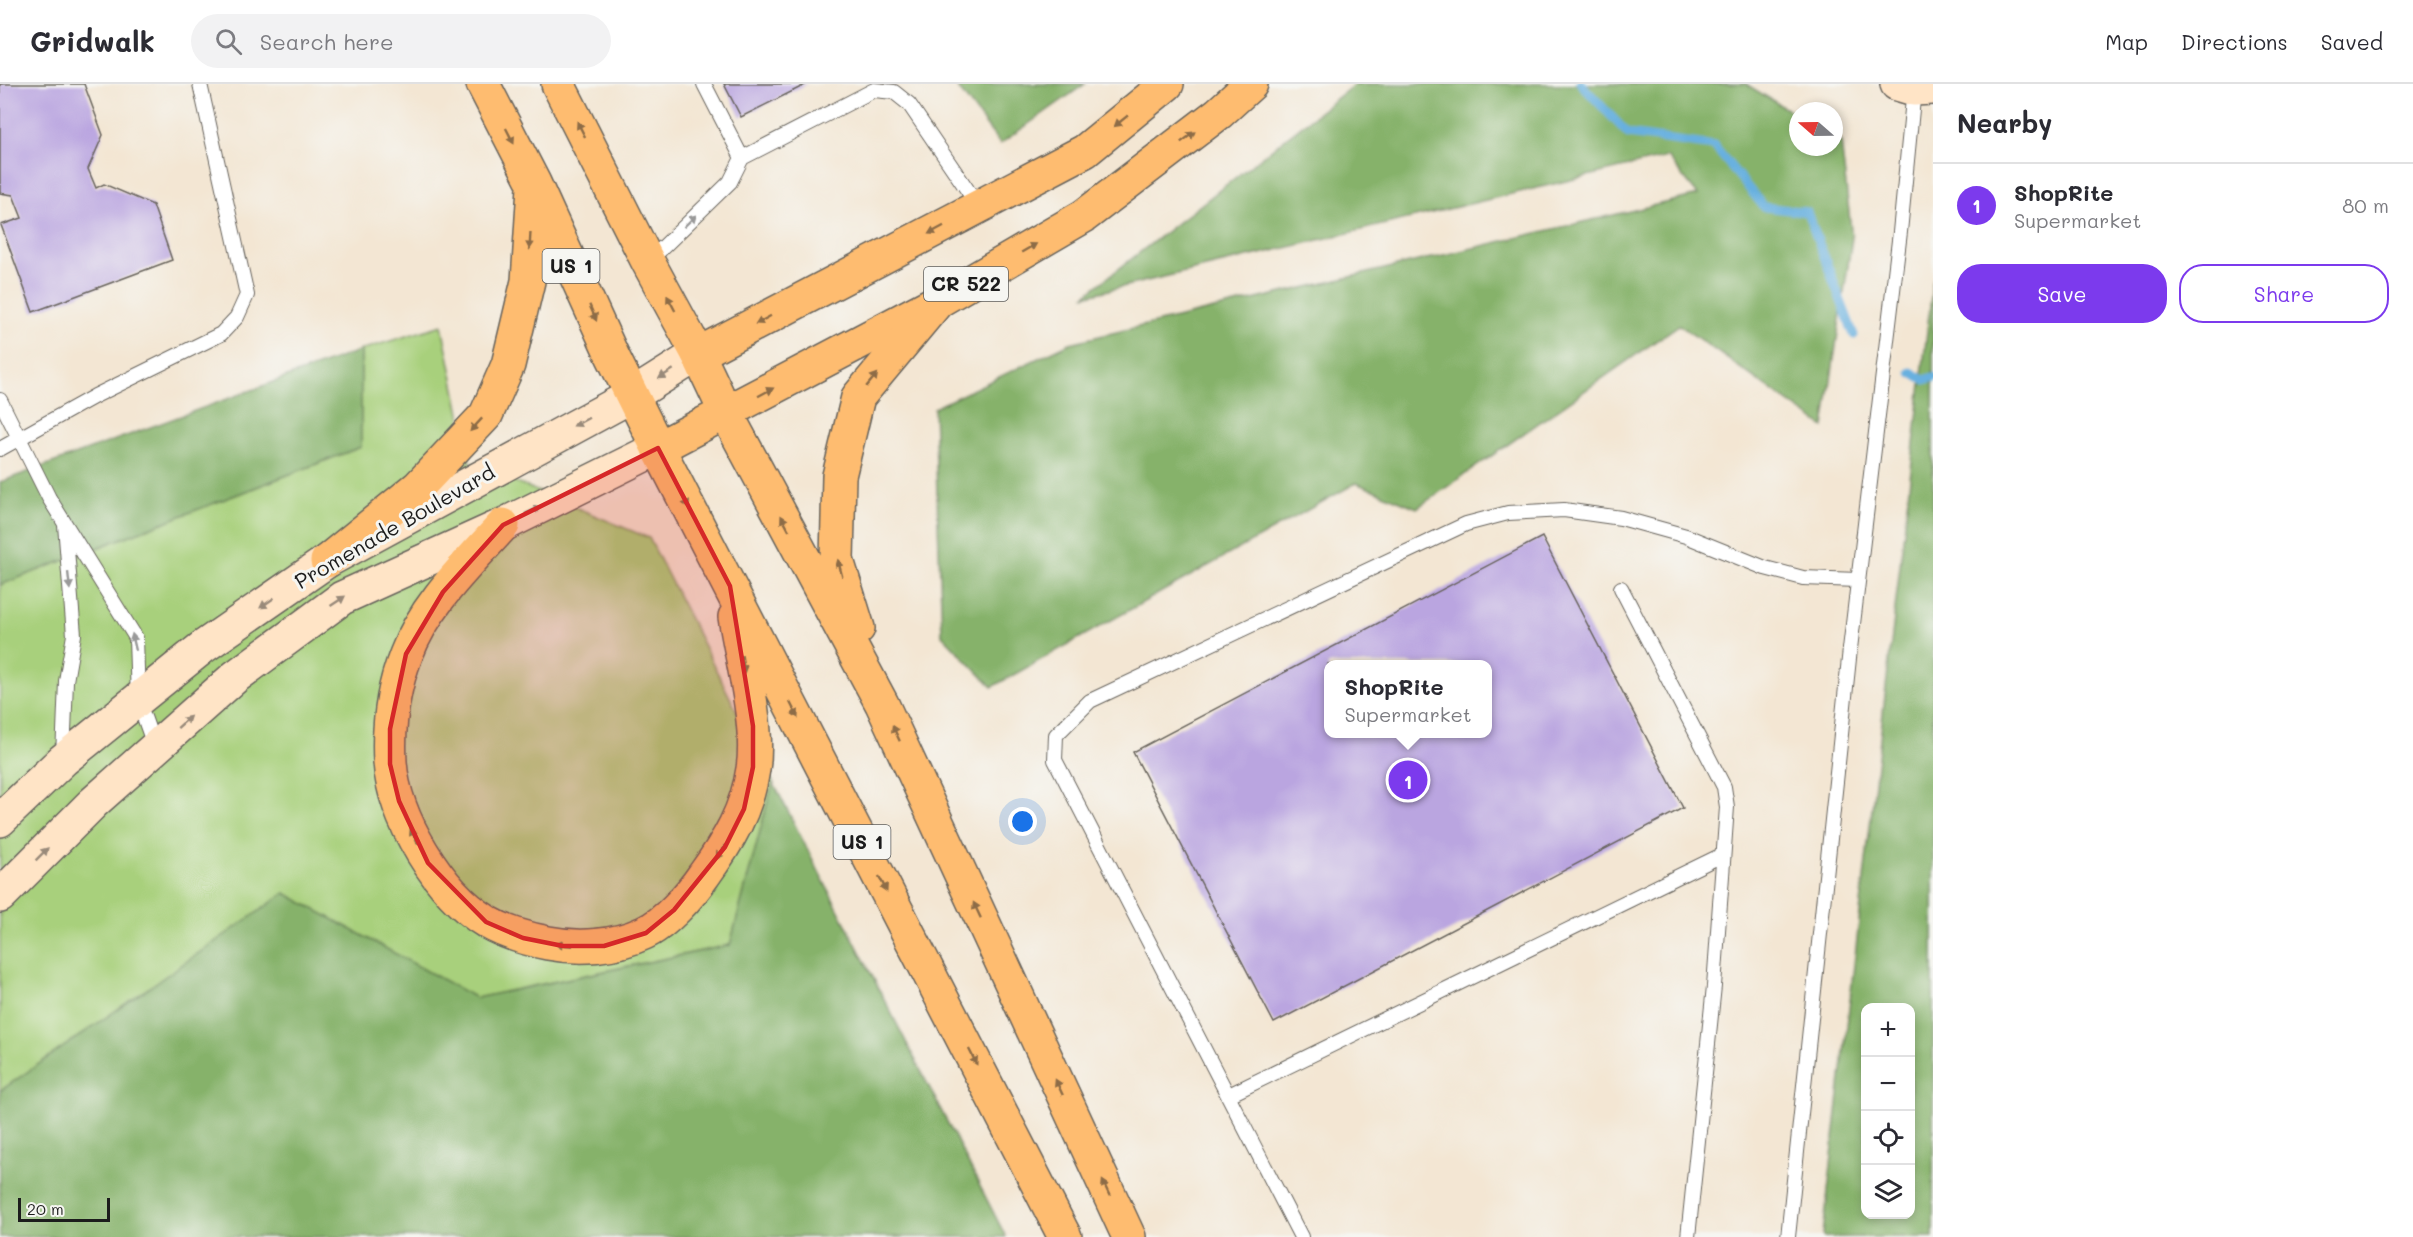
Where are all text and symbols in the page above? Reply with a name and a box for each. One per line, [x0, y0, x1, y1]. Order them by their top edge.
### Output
search box [191, 14, 611, 68]
text: Gridwalk [30, 23, 155, 59]
icon: search [212, 25, 245, 58]
text: Search here [260, 27, 394, 56]
text: Map [2105, 28, 2148, 55]
text: Directions [2181, 28, 2288, 55]
text: Saved [2321, 28, 2383, 55]
north arrow [1789, 102, 1843, 156]
text: Nearby [1957, 106, 2052, 140]
one-way arrow [1114, 114, 1129, 127]
one-way arrow [576, 121, 586, 138]
one-way arrow [505, 128, 515, 145]
one-way arrow [1181, 131, 1196, 143]
text: ShopRite [2014, 178, 2113, 207]
text: 1 [1972, 192, 1981, 218]
text: 80 m [2342, 192, 2389, 218]
text: Supermarket [2014, 207, 2141, 233]
one-way arrow [683, 214, 697, 228]
one-way arrow [927, 225, 944, 234]
one-way arrow [526, 232, 535, 251]
one-way arrow [1021, 243, 1038, 253]
road number: US 1 [542, 249, 600, 283]
button: Save [1957, 264, 2167, 323]
button: Share [2179, 264, 2389, 323]
road number: CR 522 [924, 267, 1008, 301]
one-way arrow [666, 294, 676, 311]
one-way arrow [588, 304, 597, 321]
one-way arrow [754, 315, 771, 325]
one-way arrow [658, 369, 674, 380]
one-way arrow [865, 373, 877, 388]
one-way arrow [757, 387, 774, 397]
one-way arrow [470, 417, 483, 432]
one-way arrow [572, 417, 589, 427]
street label: Promenade Boulevard [289, 457, 499, 594]
one-way arrow [680, 492, 690, 509]
one-way arrow [525, 505, 542, 515]
one-way arrow [780, 514, 790, 531]
one-way arrow [834, 559, 844, 577]
one-way arrow [64, 572, 74, 591]
one-way arrow [329, 596, 346, 607]
one-way arrow [259, 597, 275, 609]
one-way arrow [129, 632, 138, 651]
one-way arrow [738, 655, 747, 674]
popup [1324, 660, 1492, 738]
text: ShopRite [1344, 672, 1444, 701]
text: Supermarket [1344, 701, 1472, 727]
one-way arrow [789, 702, 799, 719]
one-way arrow [177, 715, 192, 729]
one-way arrow [891, 724, 900, 741]
pin: 1 [1388, 758, 1428, 802]
your location [1008, 807, 1037, 836]
road number: US 1 [834, 825, 890, 859]
one-way arrow [410, 828, 419, 845]
one-way arrow [715, 843, 727, 859]
one-way arrow [34, 848, 48, 862]
one-way arrow [878, 875, 888, 892]
one-way arrow [973, 901, 982, 918]
one-way arrow [555, 940, 574, 950]
map controls [1861, 1003, 1915, 1219]
button: + [1861, 1003, 1915, 1057]
one-way arrow [967, 1048, 977, 1066]
button: − [1861, 1057, 1915, 1111]
one-way arrow [1055, 1078, 1064, 1095]
button: locate [1861, 1111, 1915, 1165]
button: layers [1861, 1165, 1915, 1219]
one-way arrow [1102, 1180, 1111, 1197]
scale bar [18, 1195, 110, 1222]
text: 20 m [27, 1198, 64, 1219]

